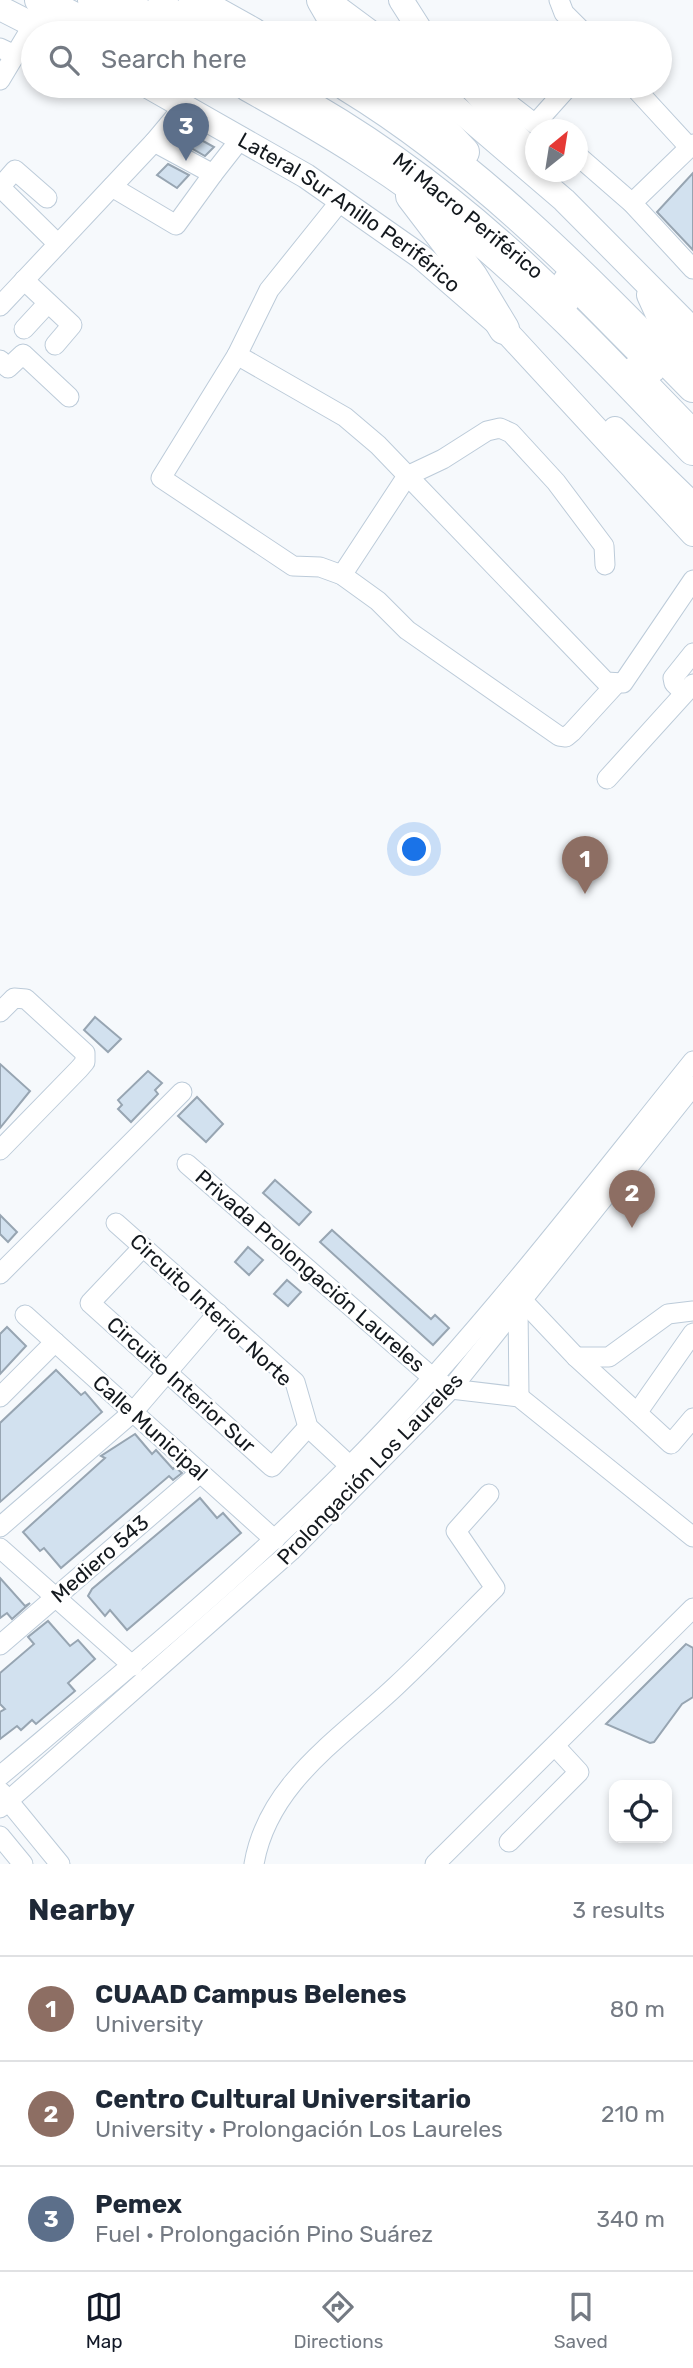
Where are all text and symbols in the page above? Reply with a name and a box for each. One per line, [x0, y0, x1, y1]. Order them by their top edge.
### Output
search box [21, 21, 672, 98]
icon: search [45, 41, 83, 79]
text: Search here [101, 44, 247, 75]
pin: 3 [163, 103, 209, 161]
north arrow [525, 119, 588, 182]
street label: Lateral Sur Anillo Periférico [234, 127, 466, 297]
street label: Mi Macro Periférico [388, 147, 549, 284]
your location [397, 832, 431, 866]
pin: 1 [562, 836, 608, 894]
street label: Privada Prolongación Laureles [191, 1164, 430, 1377]
pin: 2 [609, 1170, 655, 1228]
street label: Circuito Interior Norte [125, 1228, 297, 1391]
street label: Circuito Interior Sur [102, 1311, 261, 1458]
street label: Prolongación Los Laureles [272, 1368, 468, 1570]
street label: Calle Municipal [88, 1370, 213, 1486]
street label: Mediero 543 [46, 1510, 153, 1608]
map controls [609, 1780, 672, 1843]
button: locate [609, 1780, 672, 1843]
text: Nearby [28, 1892, 135, 1928]
text: 3 results [572, 1896, 665, 1924]
text: CUAAD Campus Belenes [95, 1979, 407, 2010]
text: 1 [45, 1995, 57, 2023]
text: 80 m [610, 1995, 665, 2023]
text: University [95, 2010, 204, 2038]
text: Centro Cultural Universitario [95, 2084, 471, 2115]
text: 2 [44, 2100, 58, 2128]
text: 210 m [601, 2100, 665, 2128]
text: University · Prolongación Los Laureles [95, 2115, 503, 2143]
text: Pemex [95, 2189, 182, 2220]
text: 3 [43, 2205, 59, 2233]
text: 340 m [596, 2205, 665, 2233]
text: Fuel · Prolongación Pino Suárez [95, 2220, 433, 2248]
tab: Map [85, 2288, 123, 2353]
tab: Directions [293, 2288, 383, 2353]
tab: Saved [554, 2288, 608, 2353]

